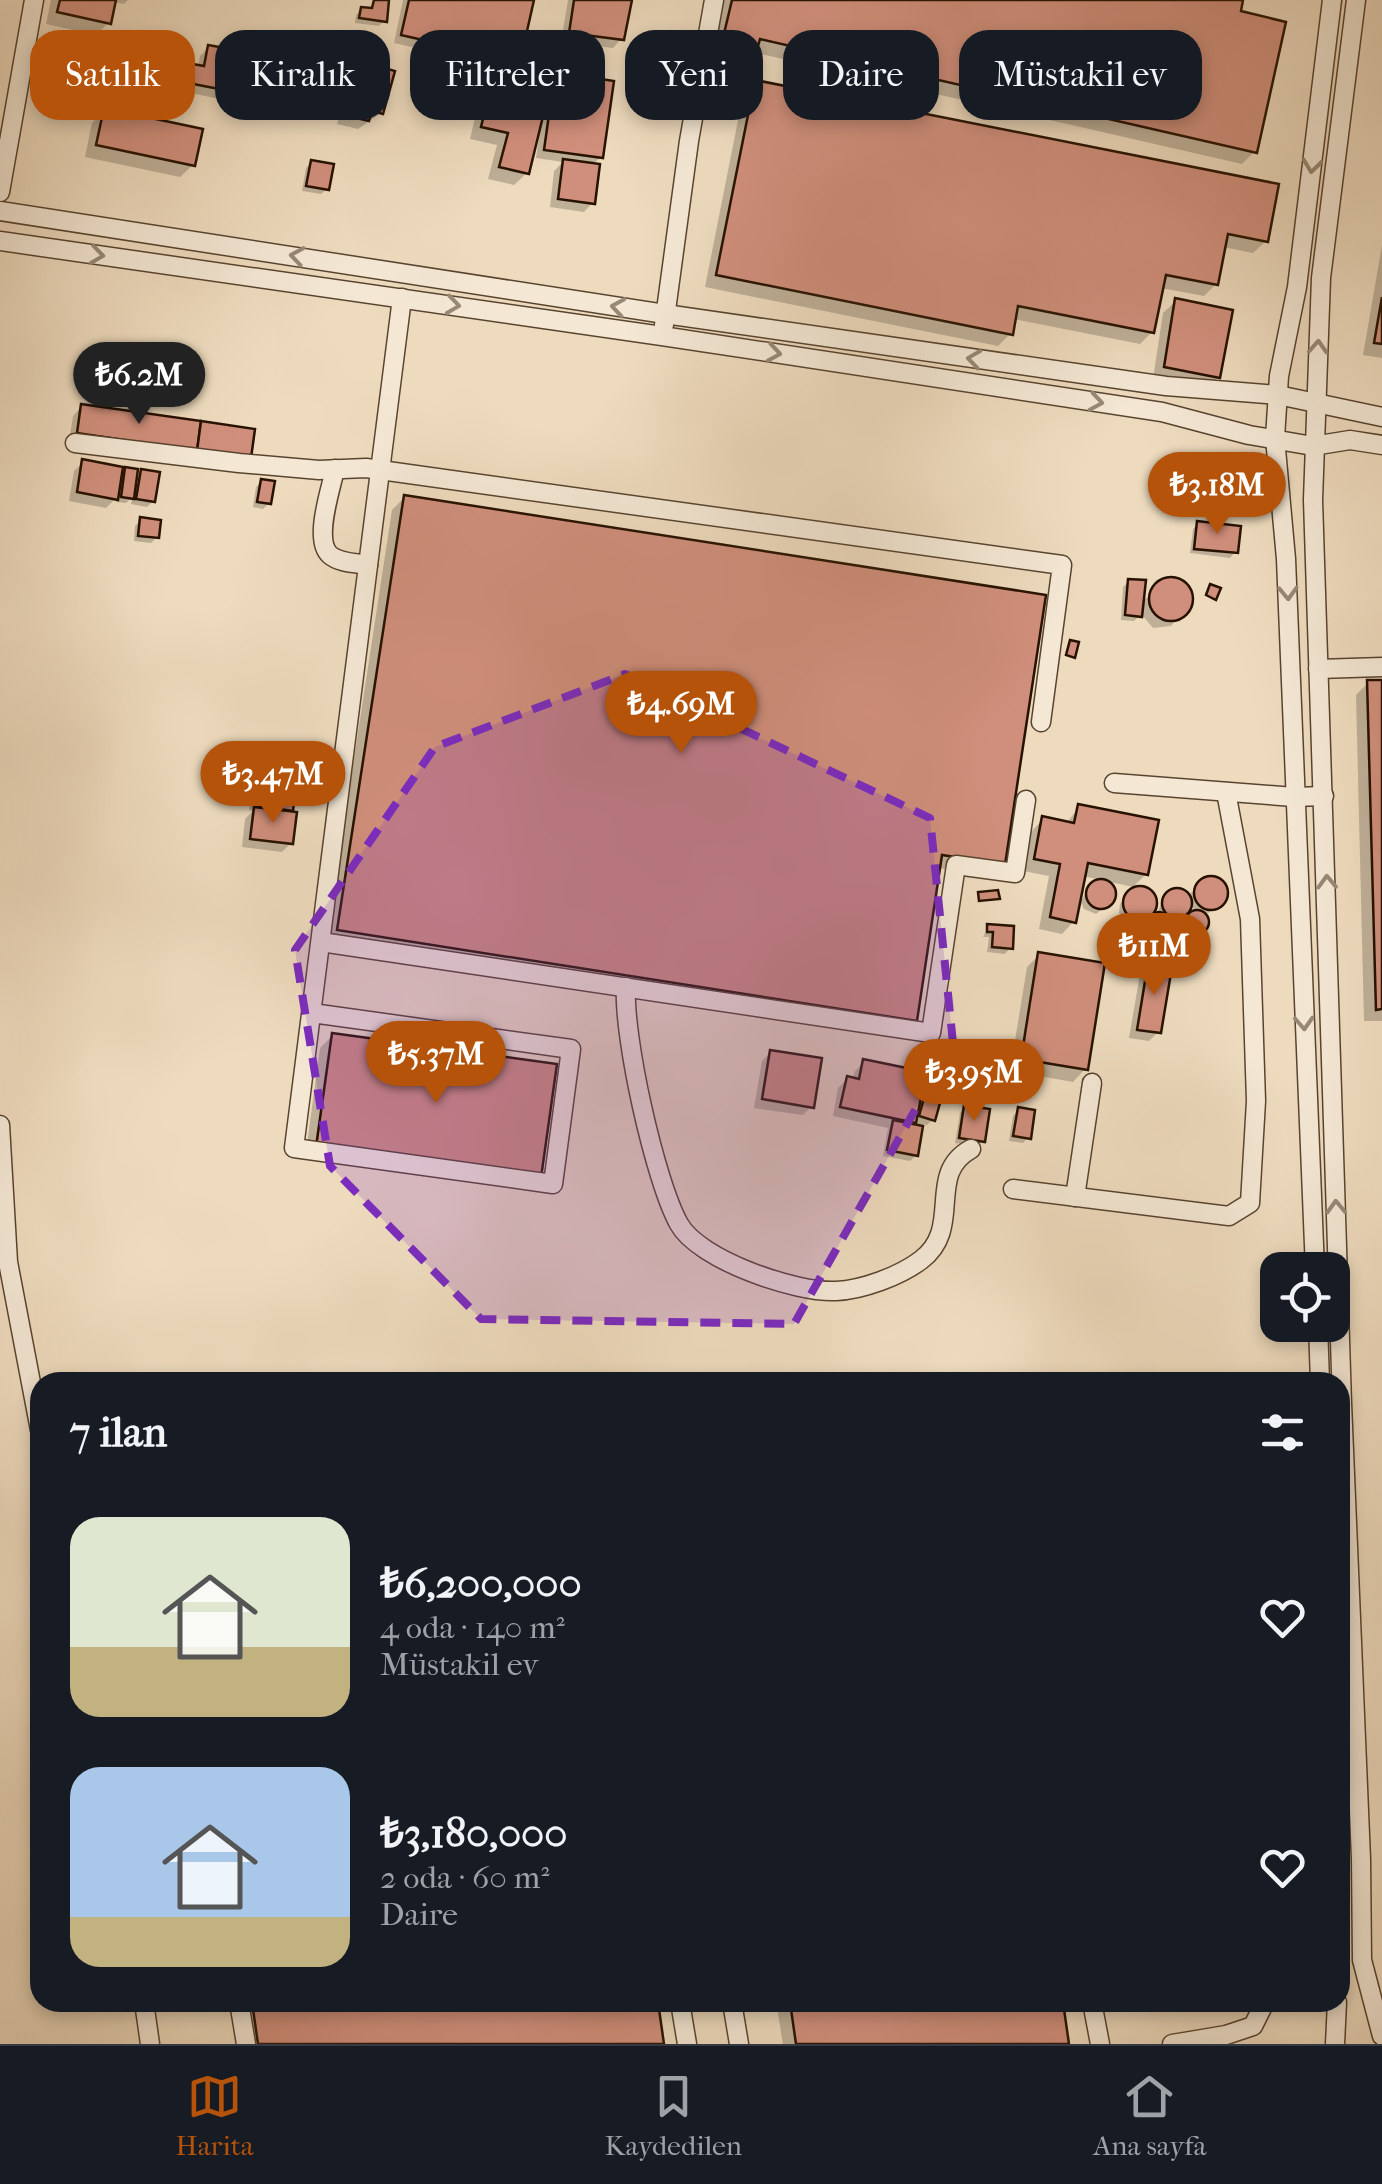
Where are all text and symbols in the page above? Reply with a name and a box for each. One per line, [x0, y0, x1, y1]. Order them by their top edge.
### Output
chip: Satılık [30, 30, 195, 120]
chip: Kiralık [215, 30, 390, 120]
chip: Filtreler [410, 30, 605, 120]
chip: Yeni [625, 30, 763, 120]
chip: Daire [783, 30, 939, 120]
chip: Müstakil ev [959, 30, 1202, 120]
one-way arrow [1302, 158, 1323, 175]
one-way arrow [88, 243, 105, 264]
one-way arrow [289, 247, 305, 268]
one-way arrow [445, 294, 461, 315]
one-way arrow [610, 297, 626, 318]
one-way arrow [1307, 339, 1328, 355]
pin: ₺6.2M [69, 342, 209, 427]
one-way arrow [766, 342, 783, 363]
one-way arrow [966, 349, 982, 370]
text: ₺6.2M [95, 356, 183, 393]
one-way arrow [1087, 391, 1104, 412]
pin: ₺3.18M [1136, 452, 1298, 537]
text: ₺3.18M [1170, 466, 1264, 503]
one-way arrow [1277, 585, 1298, 601]
pin: ₺4.69M [600, 671, 762, 756]
text: ₺4.69M [627, 685, 735, 722]
pin: ₺3.47M [192, 741, 354, 826]
text: ₺3.47M [222, 755, 324, 792]
one-way arrow [1316, 873, 1337, 889]
pin: ₺11M [1095, 913, 1213, 998]
text: ₺11M [1119, 927, 1189, 964]
one-way arrow [1294, 1015, 1315, 1031]
pin: ₺5.37M [355, 1021, 517, 1106]
text: ₺5.37M [388, 1035, 484, 1072]
pin: ₺3.95M [893, 1039, 1055, 1124]
text: ₺3.95M [925, 1053, 1023, 1090]
one-way arrow [1326, 1198, 1347, 1214]
map controls [1260, 1252, 1350, 1342]
button: locate [1260, 1252, 1350, 1342]
icon: filters [1255, 1405, 1310, 1460]
text: 7 ilan [70, 1408, 167, 1457]
icon: home [150, 1557, 270, 1677]
text: ₺6,200,000 [380, 1559, 582, 1608]
icon: heart [1255, 1590, 1310, 1645]
text: 4 oda · 140 m² [380, 1609, 565, 1646]
text: Müstakil ev [380, 1646, 538, 1683]
icon: home [150, 1807, 270, 1927]
text: ₺3,180,000 [380, 1809, 567, 1858]
icon: heart [1255, 1840, 1310, 1895]
text: 2 oda · 60 m² [380, 1859, 549, 1896]
text: Daire [380, 1896, 458, 1933]
tab: Harita [176, 2069, 254, 2162]
tab: Kaydedilen [605, 2069, 742, 2162]
tab: Ana sayfa [1093, 2069, 1206, 2162]

